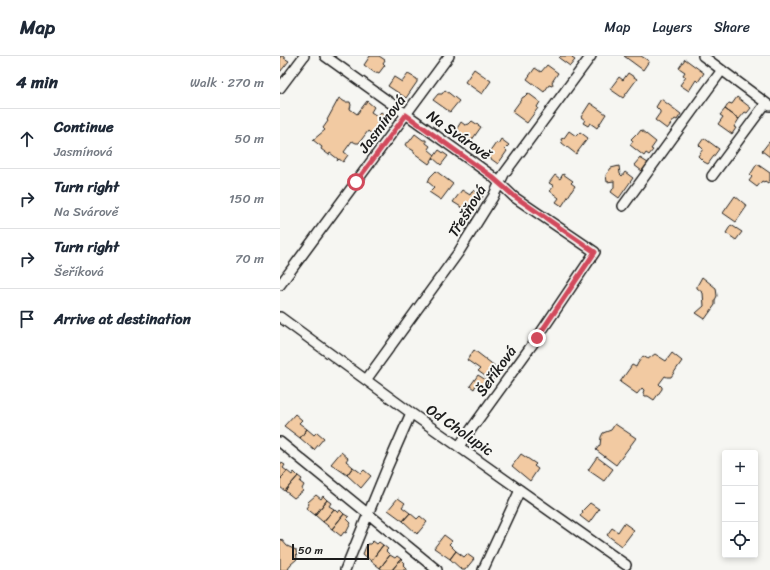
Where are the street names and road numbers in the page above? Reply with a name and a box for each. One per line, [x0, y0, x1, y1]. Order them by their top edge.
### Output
street label: Jasmínová [351, 89, 413, 160]
street label: Na Svárově [421, 103, 498, 168]
street label: Třešňová [441, 179, 494, 242]
street label: Šeříková [469, 340, 524, 402]
street label: Od Cholupic [421, 397, 499, 463]

